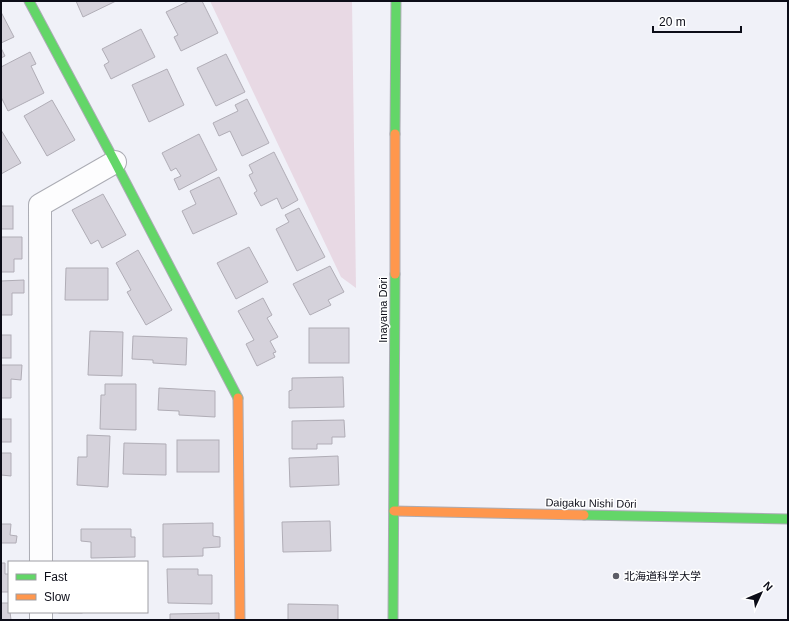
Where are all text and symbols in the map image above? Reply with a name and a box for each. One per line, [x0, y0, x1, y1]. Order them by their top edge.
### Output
scale bar [653, 8, 741, 34]
text: 20 m [659, 15, 686, 29]
street label: Inayama Dōri [377, 277, 389, 343]
street label: Daigaku Nishi Dōri [545, 496, 637, 510]
legend [8, 561, 148, 613]
text: Fast [44, 570, 68, 584]
place label: 北海道科学大学 [624, 570, 701, 582]
marker: 北海道科学大学 [611, 571, 621, 581]
north arrow [741, 573, 781, 613]
text: N [761, 579, 775, 593]
text: Slow [44, 590, 70, 604]

